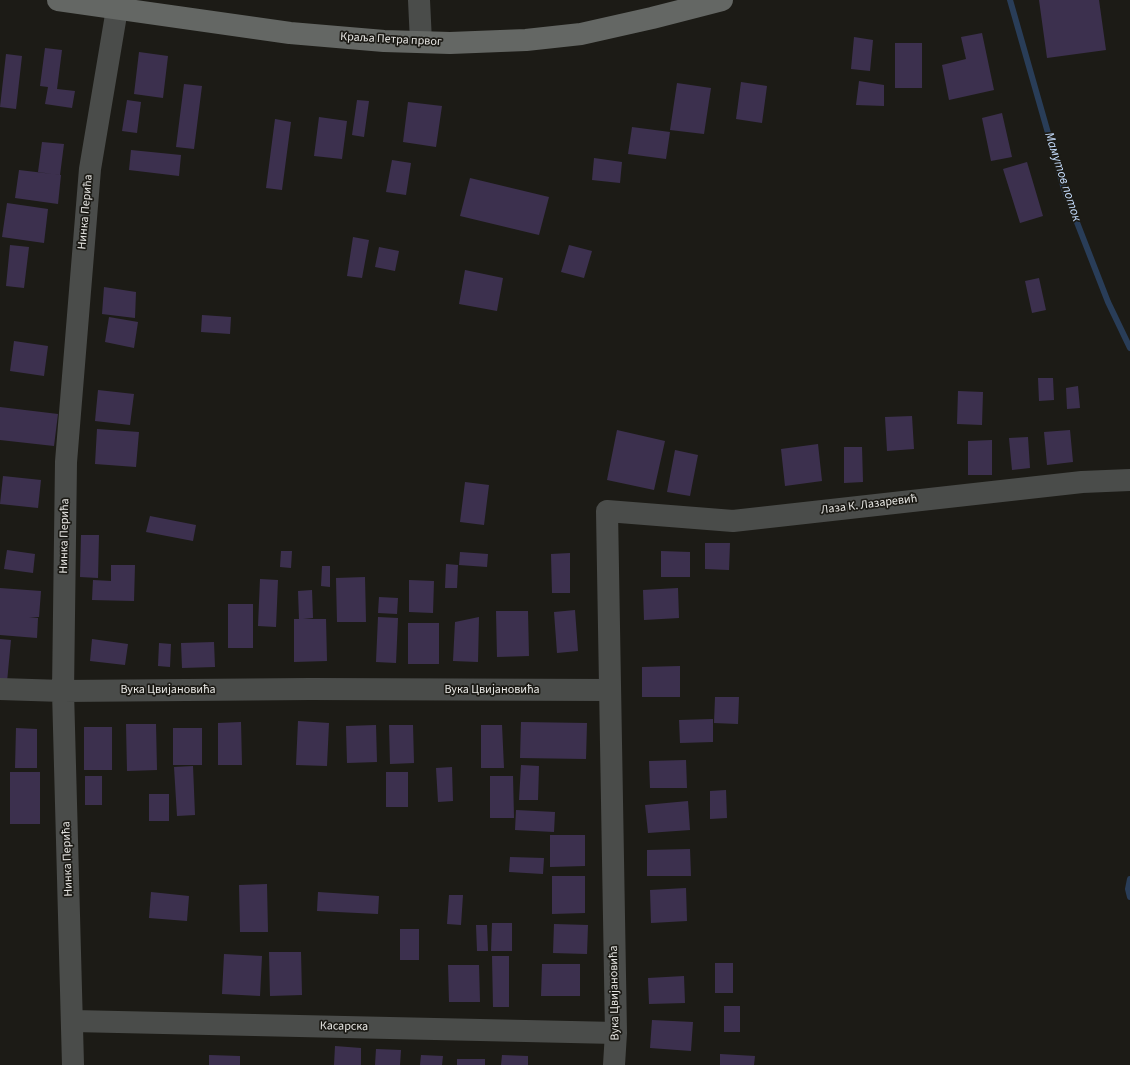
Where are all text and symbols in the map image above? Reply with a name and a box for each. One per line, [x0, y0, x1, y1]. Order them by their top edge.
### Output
street label: Краља Петра првог [340, 30, 442, 50]
water label: Мамутов поток [1040, 130, 1084, 224]
street label: Нинка Перића [76, 174, 96, 250]
street label: Лаза К. Лазаревић [820, 492, 918, 518]
street label: Нинка Перића [57, 498, 73, 574]
street label: Вука Цвијановића [120, 683, 216, 697]
street label: Вука Цвијановића [444, 683, 540, 697]
street label: Нинка Перића [59, 821, 77, 897]
street label: Вука Цвијановића [607, 945, 623, 1041]
street label: Касарска [320, 1019, 368, 1035]

